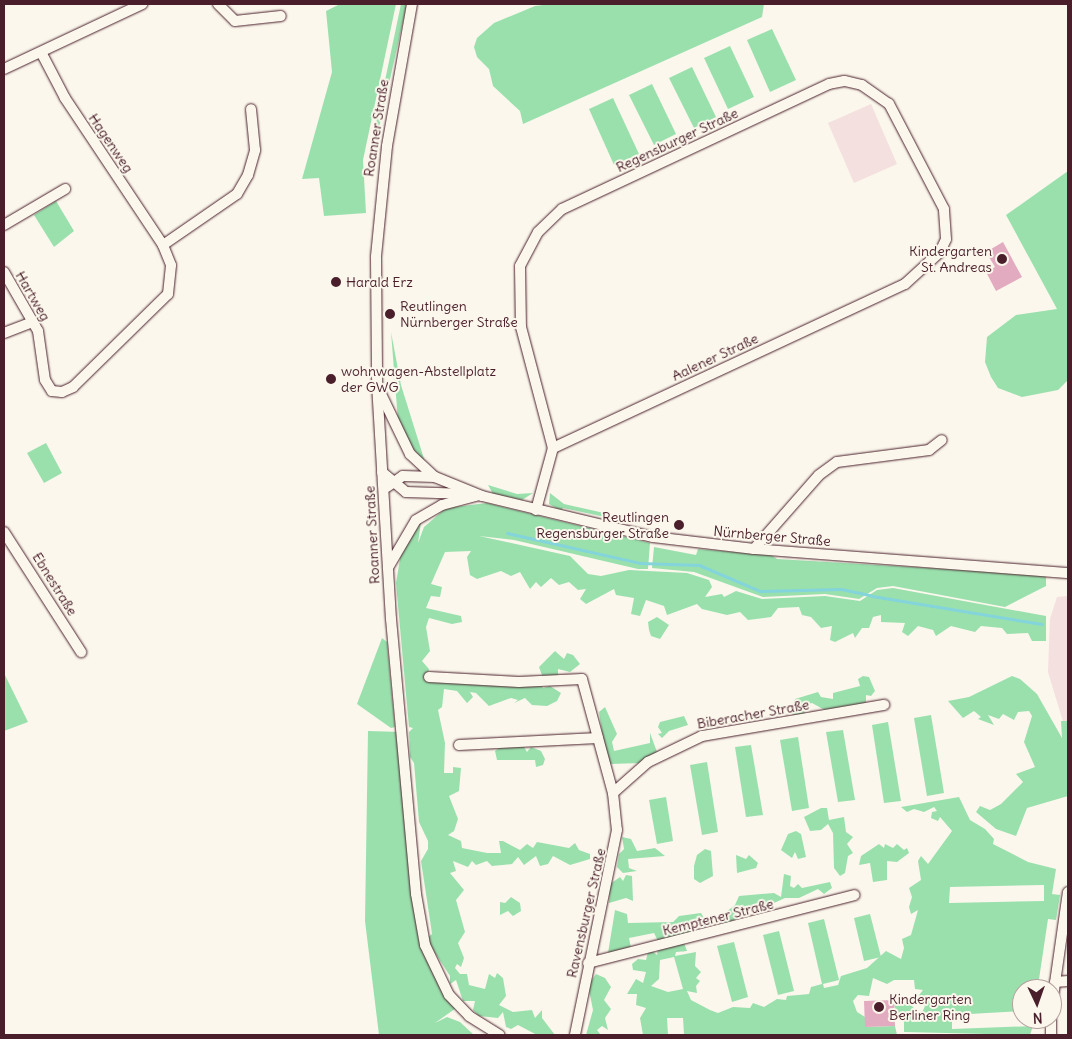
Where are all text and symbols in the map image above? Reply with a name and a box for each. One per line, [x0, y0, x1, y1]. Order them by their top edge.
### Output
street label: Roanner Straße [360, 78, 392, 178]
street label: Regensburger Straße [613, 104, 741, 176]
street label: Hagenweg [85, 110, 137, 176]
place label: Kindergarten St. Andreas [909, 243, 992, 276]
marker: Kindergarten St. Andreas [996, 253, 1008, 265]
street label: Hartweg [12, 268, 54, 324]
place label: Harald Erz [346, 274, 413, 290]
marker: Harald Erz [330, 276, 342, 288]
place label: Reutlingen Nürnberger Straße [400, 298, 518, 331]
marker: Reutlingen Nürnberger Straße [384, 308, 396, 320]
street label: Aalener Straße [669, 330, 761, 384]
place label: wohnwagen-Abstellplatz der GWG [341, 363, 496, 396]
marker: wohnwagen-Abstellplatz der GWG [325, 373, 337, 385]
street label: Roanner Straße [361, 485, 383, 585]
place label: Reutlingen Regensburger Straße [536, 509, 669, 542]
marker: Reutlingen Regensburger Straße [673, 519, 685, 531]
street label: Nürnberger Straße [713, 522, 831, 550]
street label: Ebnestraße [29, 549, 81, 619]
street label: Biberacher Straße [695, 696, 811, 732]
street label: Ravensburger Straße [563, 847, 609, 979]
street label: Kemptener Straße [661, 895, 775, 939]
north arrow [1012, 979, 1062, 1029]
place label: Kindergarten Berliner Ring [889, 991, 972, 1024]
marker: Kindergarten Berliner Ring [873, 1001, 885, 1013]
text: N [1032, 1009, 1043, 1027]

